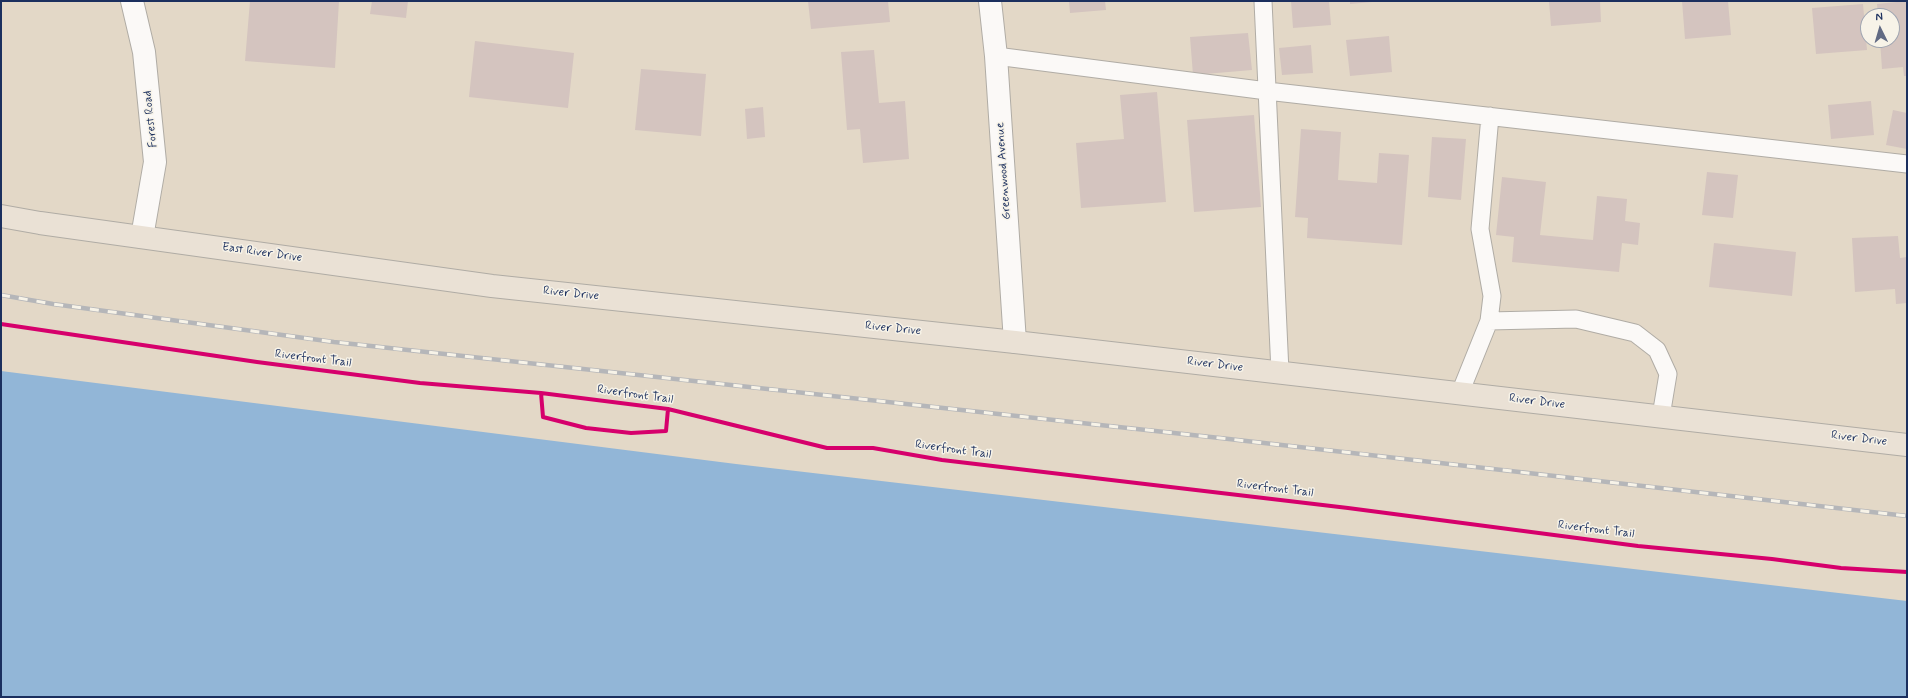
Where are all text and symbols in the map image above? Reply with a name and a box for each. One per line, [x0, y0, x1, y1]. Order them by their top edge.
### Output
north arrow [1860, 8, 1900, 48]
text: N [1875, 10, 1883, 24]
street label: Forest Road [141, 90, 161, 148]
street label: Greenwood Avenue [993, 122, 1015, 220]
street label: East River Drive [221, 240, 303, 266]
street label: River Drive [542, 284, 600, 304]
street label: River Drive [864, 319, 922, 339]
street label: Riverfront Trail [274, 347, 352, 371]
street label: River Drive [1186, 354, 1244, 376]
street label: Riverfront Trail [596, 383, 674, 407]
street label: River Drive [1508, 391, 1566, 413]
street label: River Drive [1830, 428, 1888, 450]
street label: Riverfront Trail [914, 438, 992, 462]
street label: Riverfront Trail [1236, 477, 1314, 501]
street label: Riverfront Trail [1557, 518, 1635, 542]

